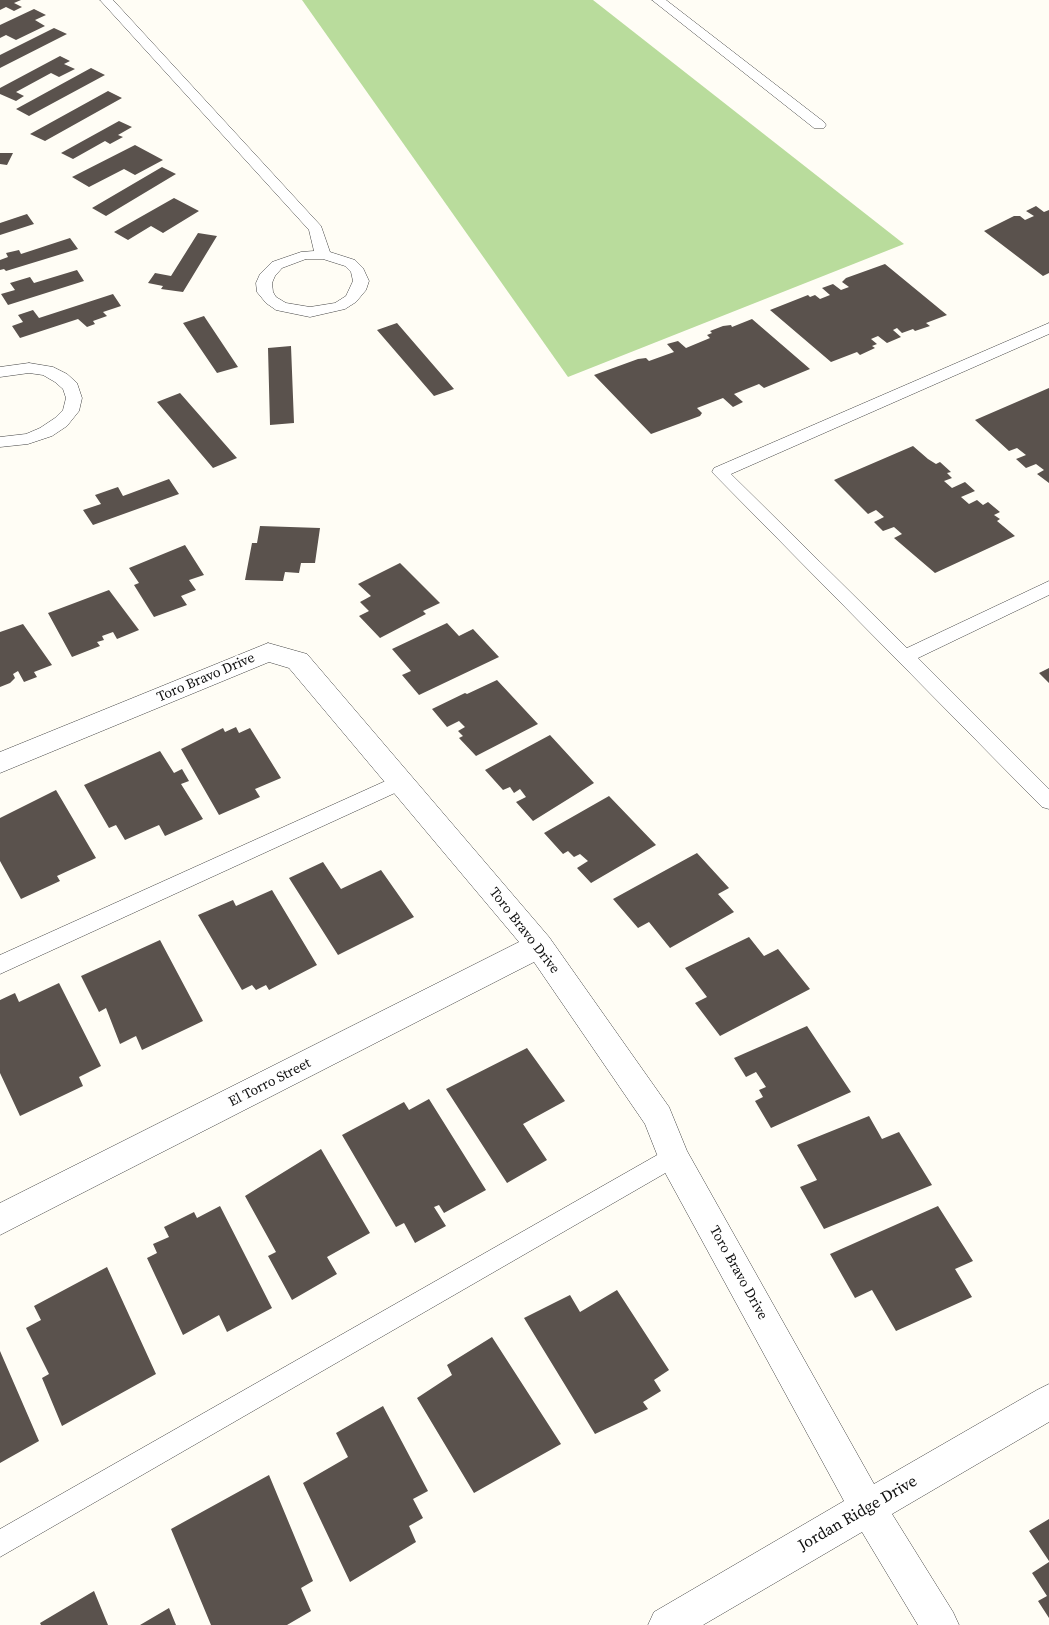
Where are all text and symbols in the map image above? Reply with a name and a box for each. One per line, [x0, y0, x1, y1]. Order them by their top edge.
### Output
street label: Toro Bravo Drive [154, 650, 258, 706]
street label: Toro Bravo Drive [485, 885, 563, 977]
street label: El Torro Street [226, 1055, 314, 1111]
street label: Toro Bravo Drive [705, 1223, 771, 1323]
street label: Jordan Ridge Drive [795, 1472, 921, 1556]

